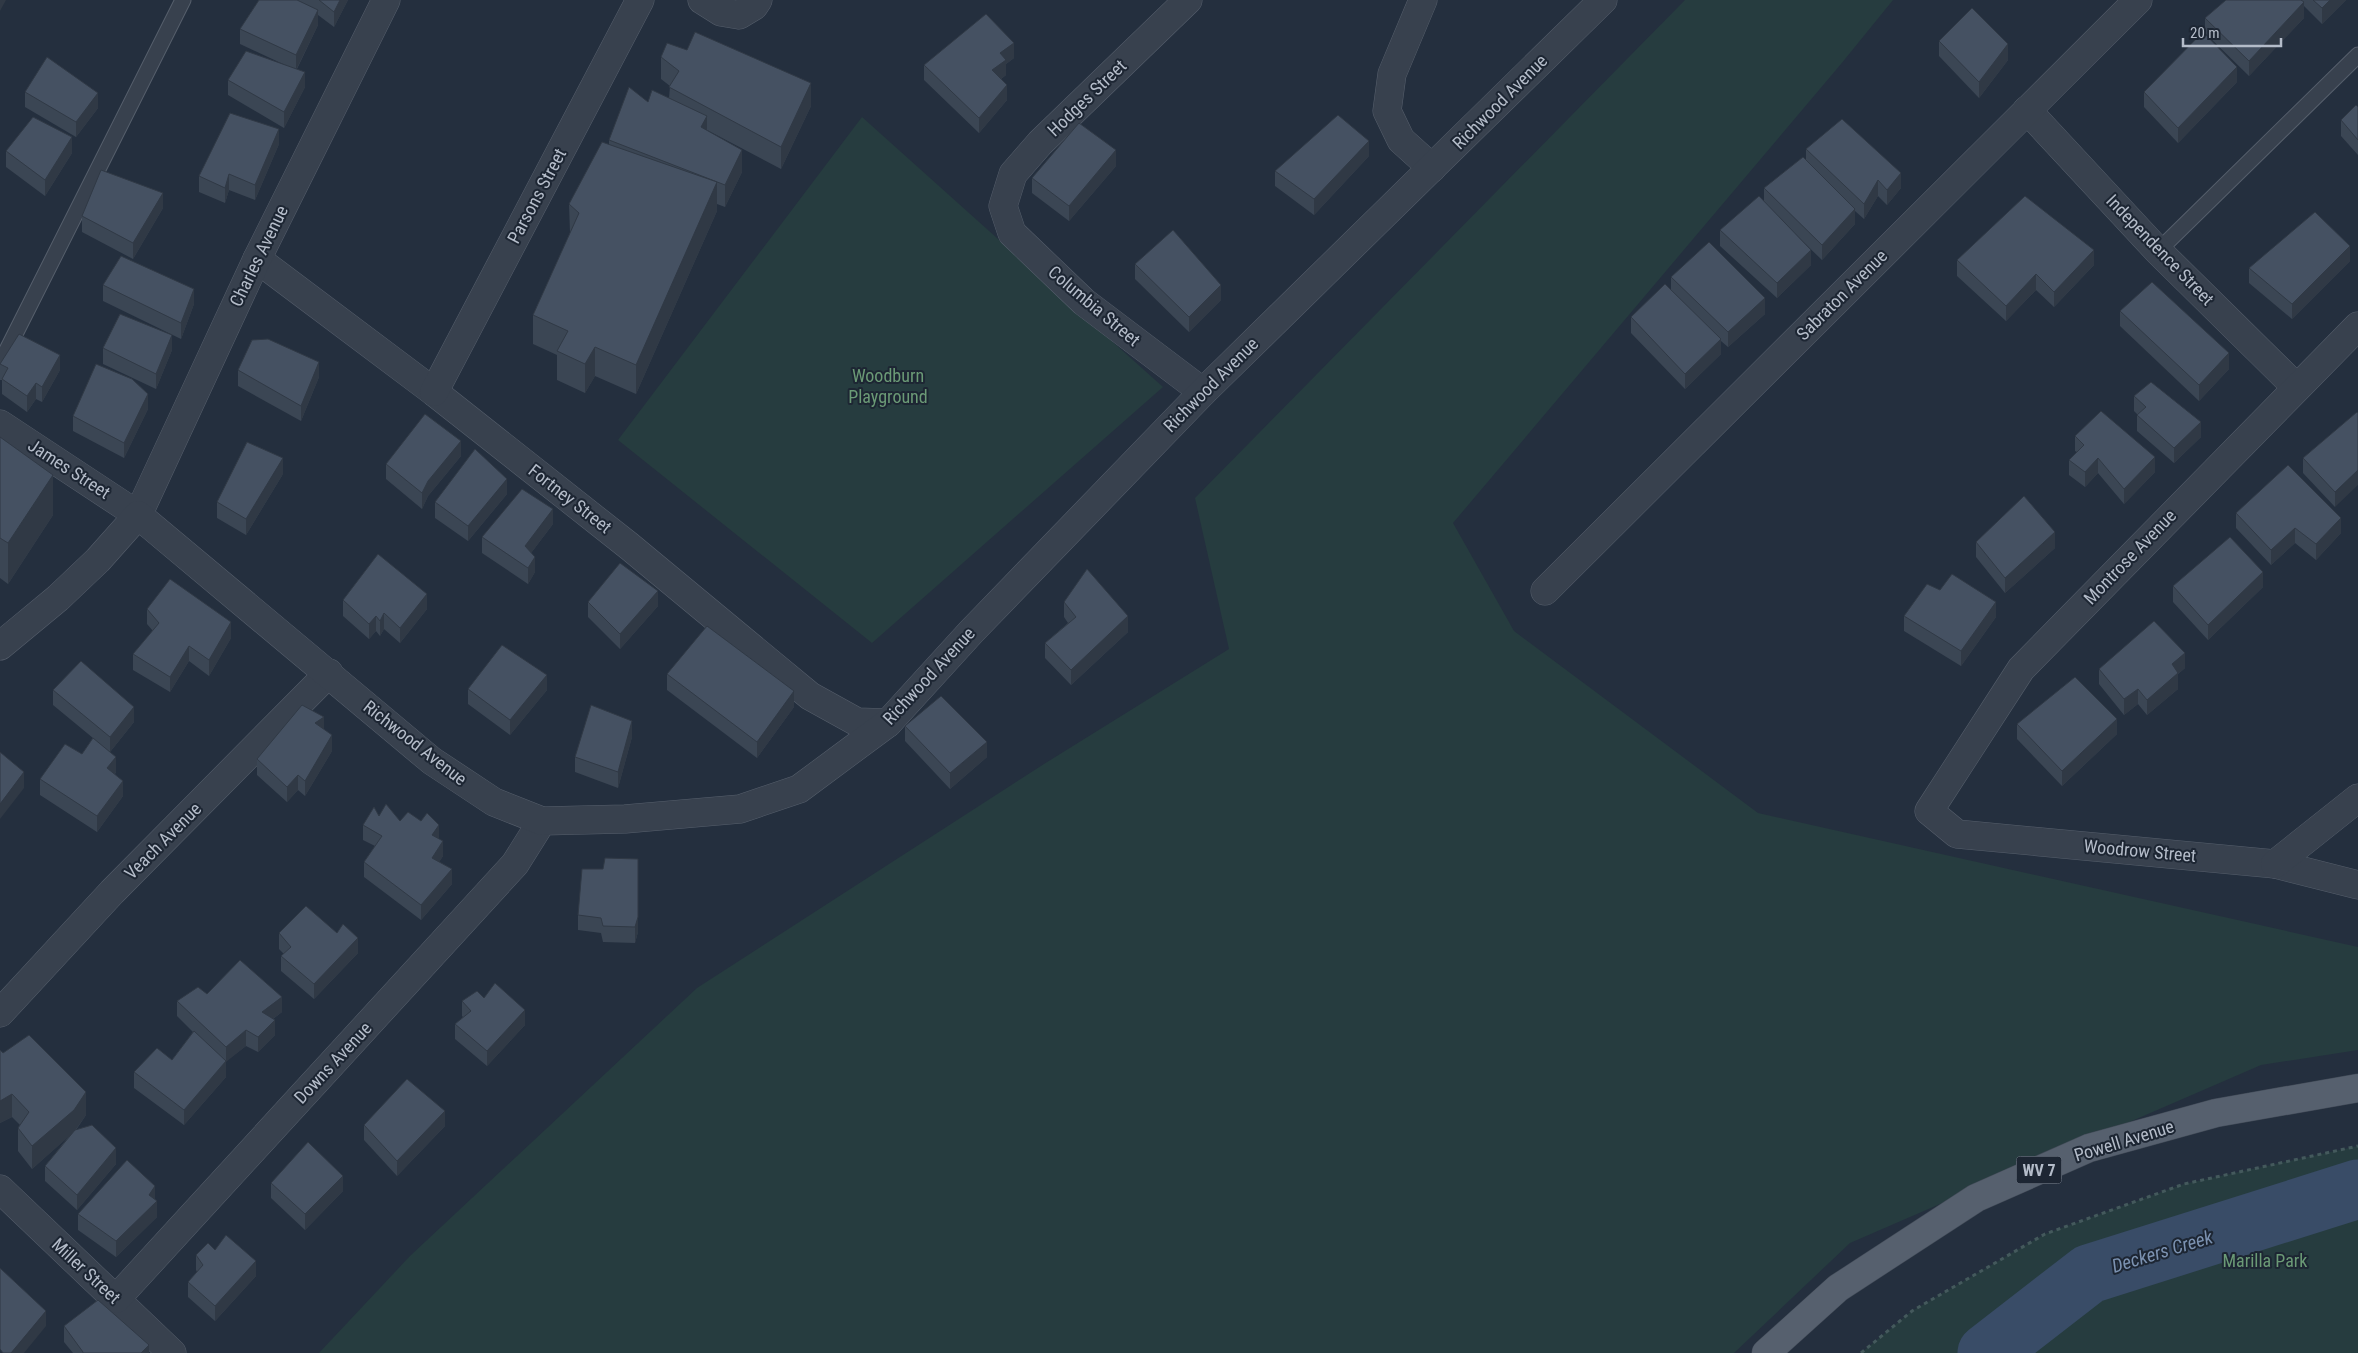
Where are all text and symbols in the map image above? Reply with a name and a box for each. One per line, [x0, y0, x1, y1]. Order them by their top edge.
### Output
scale bar [2183, 15, 2280, 47]
text: 20 m [2190, 24, 2220, 42]
street label: Richwood Avenue [1448, 50, 1551, 153]
street label: Hodges Street [1043, 55, 1130, 140]
street label: Parsons Street [503, 145, 570, 247]
street label: Independence Street [2102, 190, 2219, 309]
street label: Charles Avenue [225, 202, 292, 310]
street label: Sabraton Avenue [1792, 245, 1891, 344]
street label: Columbia Street [1044, 261, 1145, 350]
street label: Richwood Avenue [1159, 333, 1262, 436]
park label: Woodburn Playground [848, 365, 928, 407]
street label: James Street [24, 434, 114, 503]
street label: Fortney Street [525, 460, 616, 538]
street label: Montrose Avenue [2079, 505, 2180, 608]
street label: Richwood Avenue [878, 623, 979, 729]
street label: Richwood Avenue [359, 696, 471, 789]
street label: Veach Avenue [120, 798, 205, 883]
street label: Woodrow Street [2083, 835, 2197, 866]
street label: Downs Avenue [290, 1018, 376, 1108]
street label: Powell Avenue [2071, 1115, 2176, 1166]
road number: WV 7 [2016, 1156, 2062, 1184]
water label: Deckers Creek [2109, 1225, 2216, 1278]
street label: Miller Street [48, 1234, 125, 1308]
park label: Marilla Park [2223, 1250, 2307, 1271]

